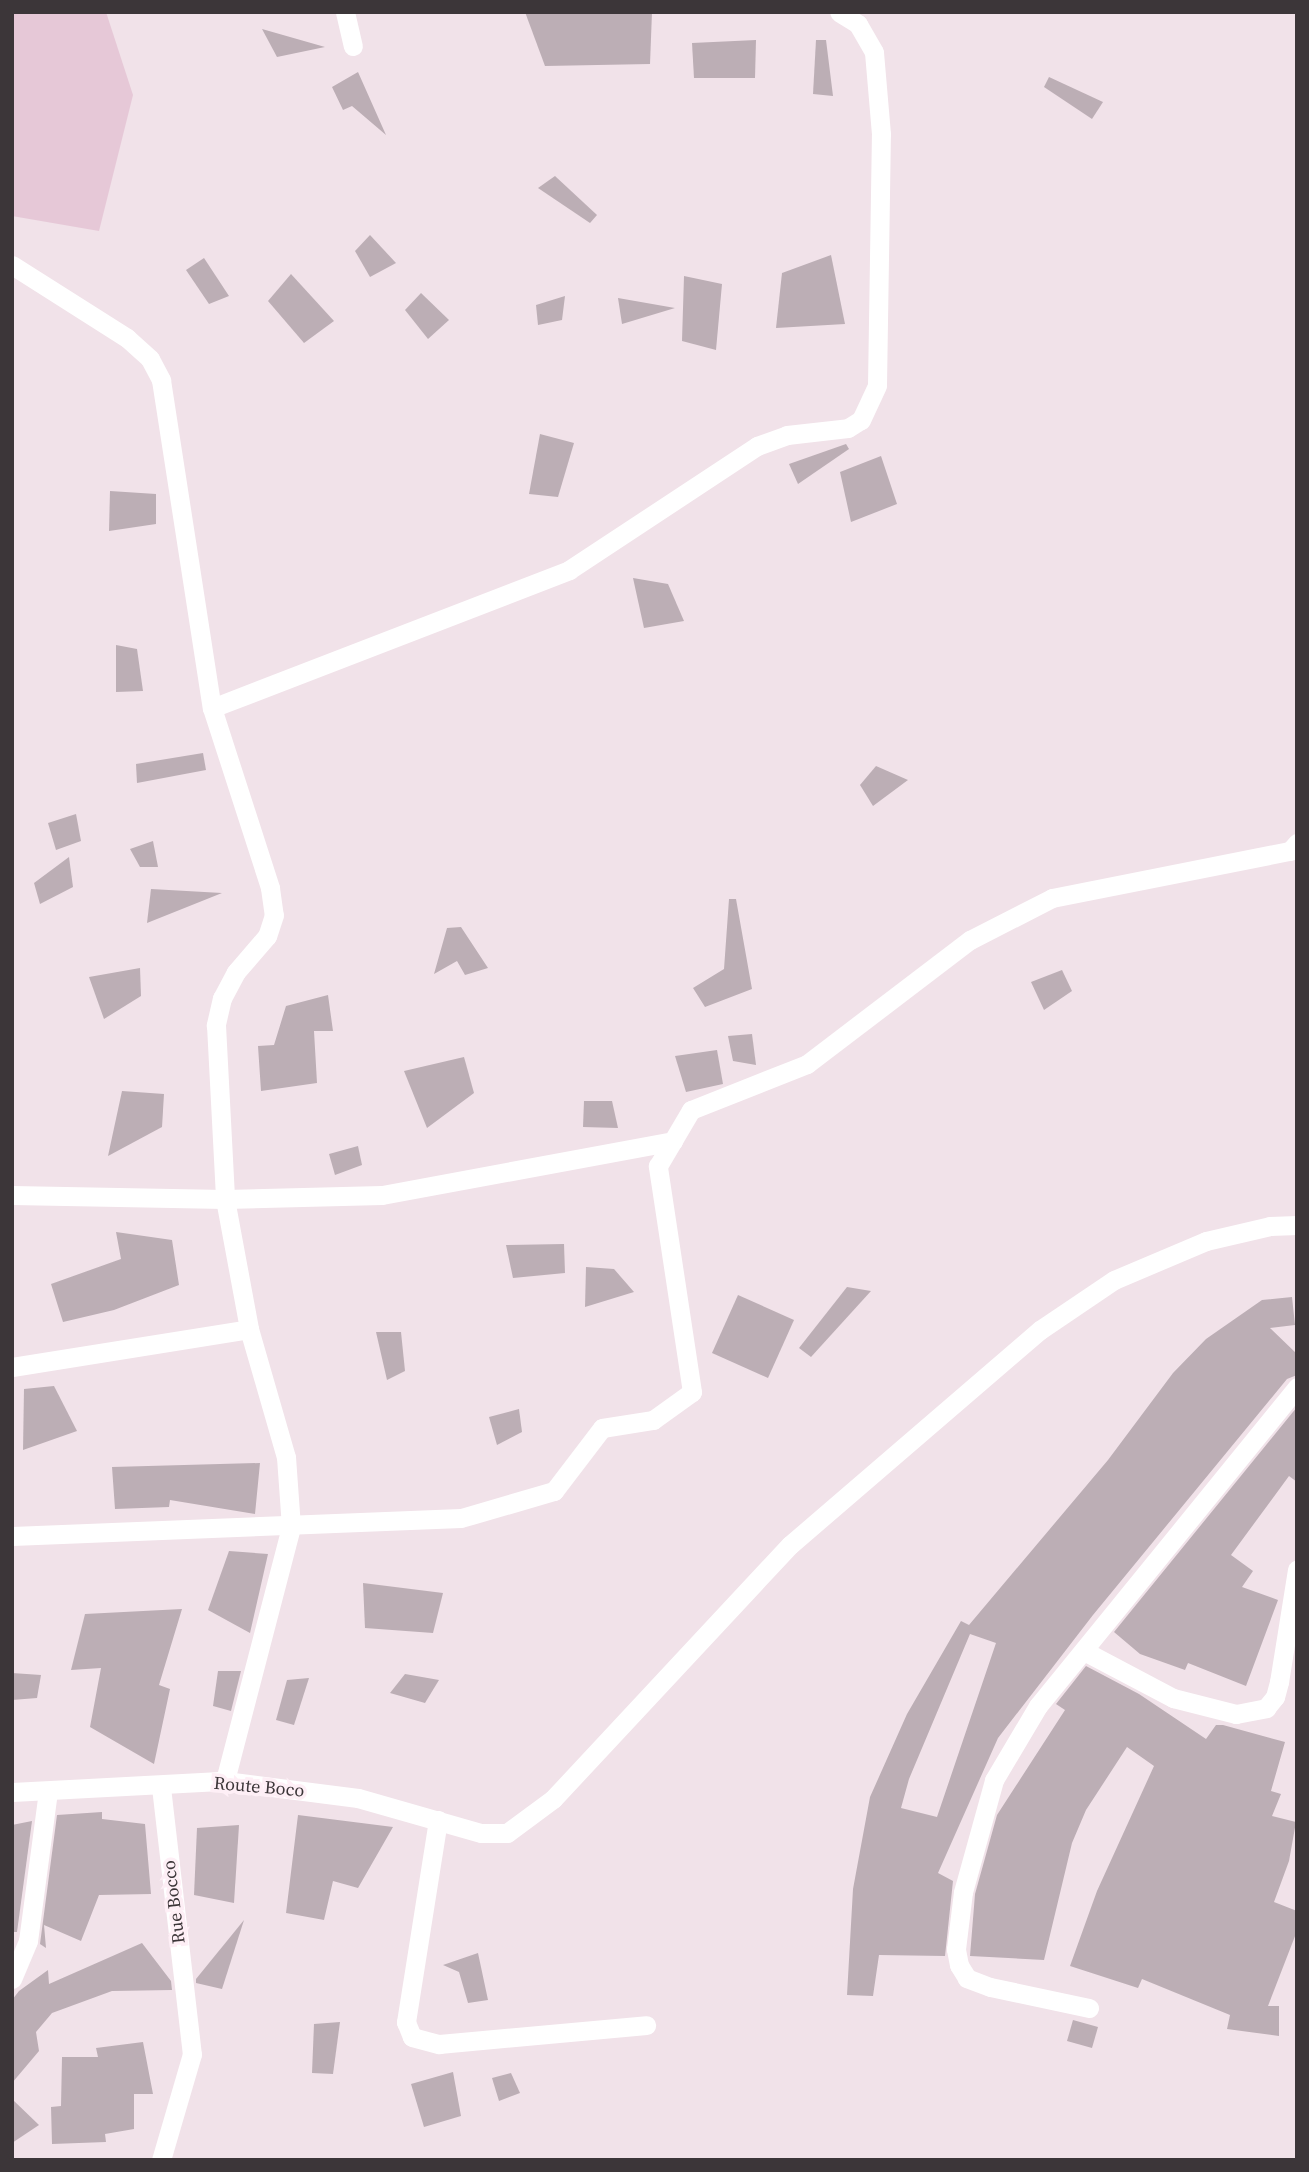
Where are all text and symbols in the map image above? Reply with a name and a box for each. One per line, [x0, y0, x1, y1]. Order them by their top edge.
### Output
street label: Route Boco [213, 1772, 305, 1802]
street label: Rue Bocco [158, 1859, 190, 1945]

